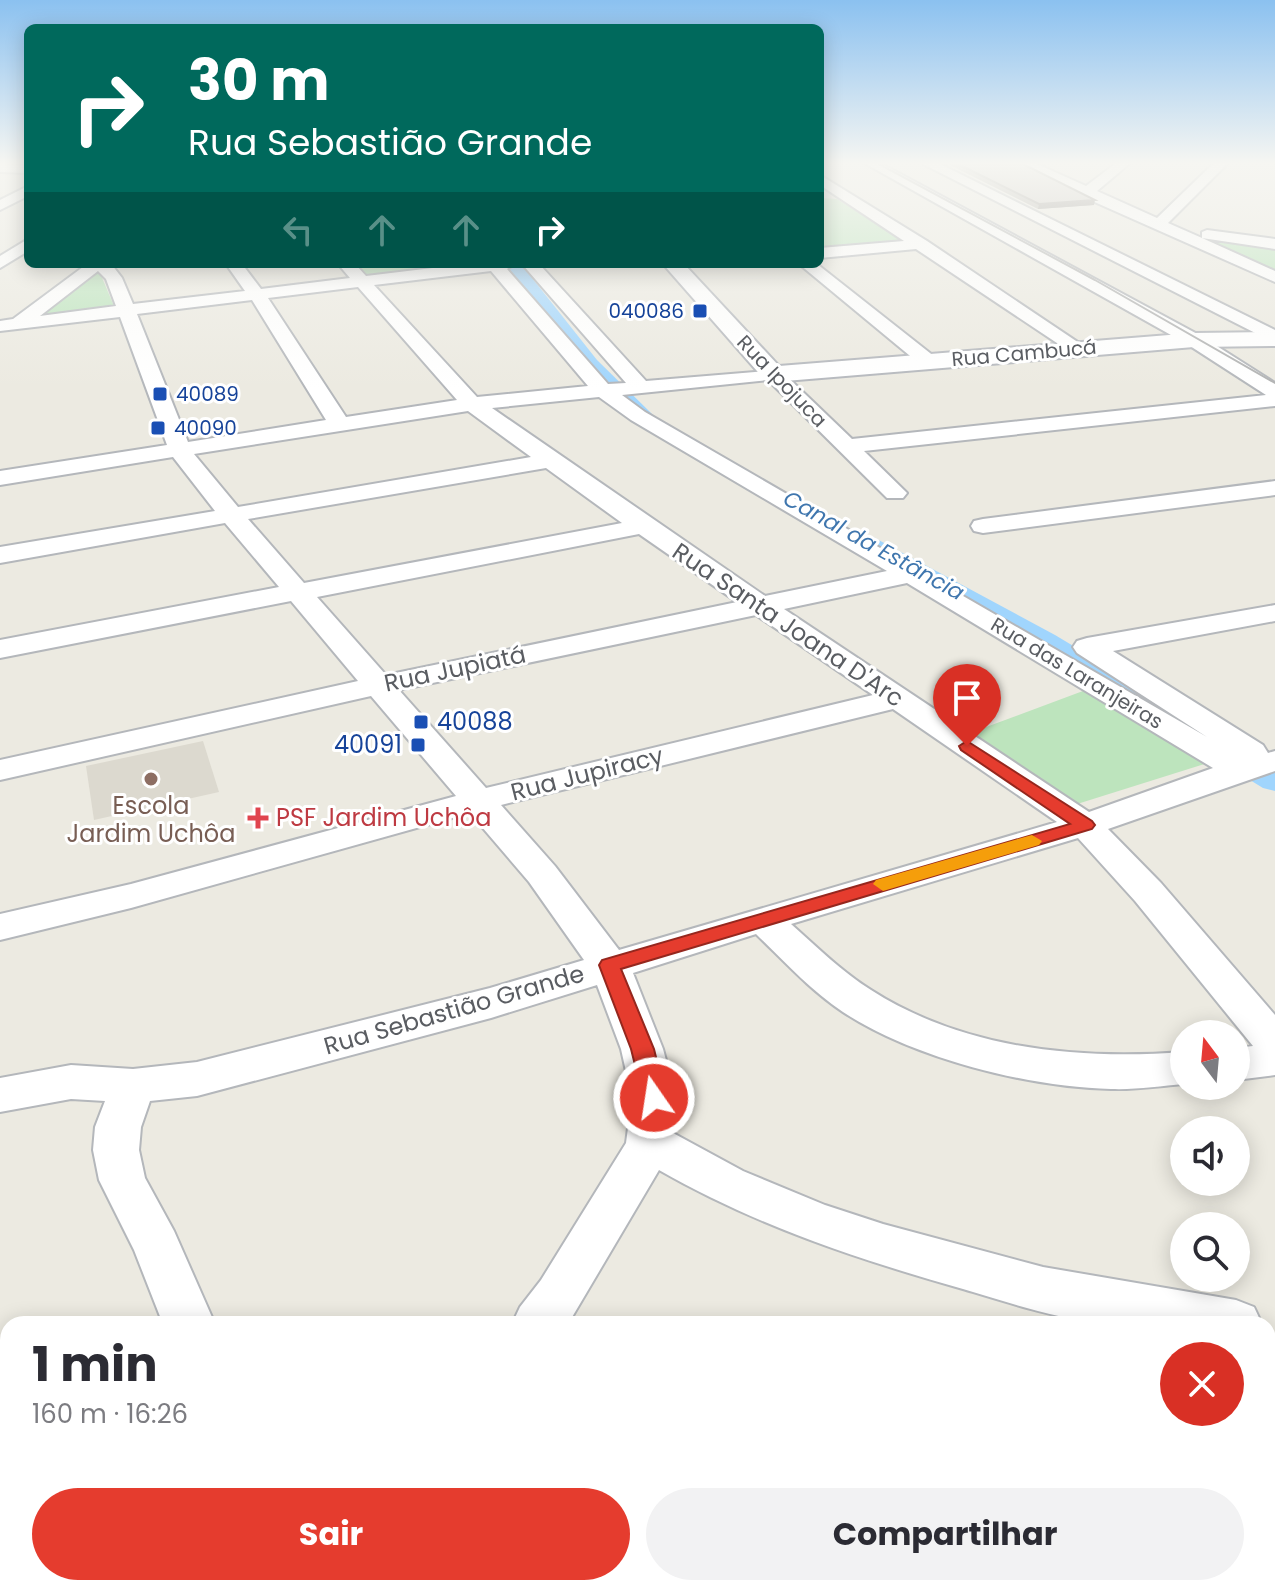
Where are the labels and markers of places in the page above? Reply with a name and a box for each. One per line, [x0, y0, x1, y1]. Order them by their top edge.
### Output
place label: 040086 [608, 297, 684, 325]
marker: 040086 [691, 302, 709, 320]
place label: 40089 [176, 380, 239, 408]
marker: 40089 [151, 385, 169, 403]
place label: 40090 [174, 414, 237, 442]
marker: 40090 [149, 419, 167, 437]
pin [933, 664, 1001, 746]
place label: 40088 [437, 705, 513, 738]
marker: 40088 [412, 713, 430, 731]
place label: 40091 [334, 728, 402, 761]
marker: 40091 [409, 736, 427, 754]
marker: Escola Jardim Uchôa [142, 770, 160, 788]
place label: Escola Jardim Uchôa [67, 789, 235, 850]
place label: PSF Jardim Uchôa [276, 801, 491, 834]
marker: PSF Jardim Uchôa [247, 807, 269, 829]

